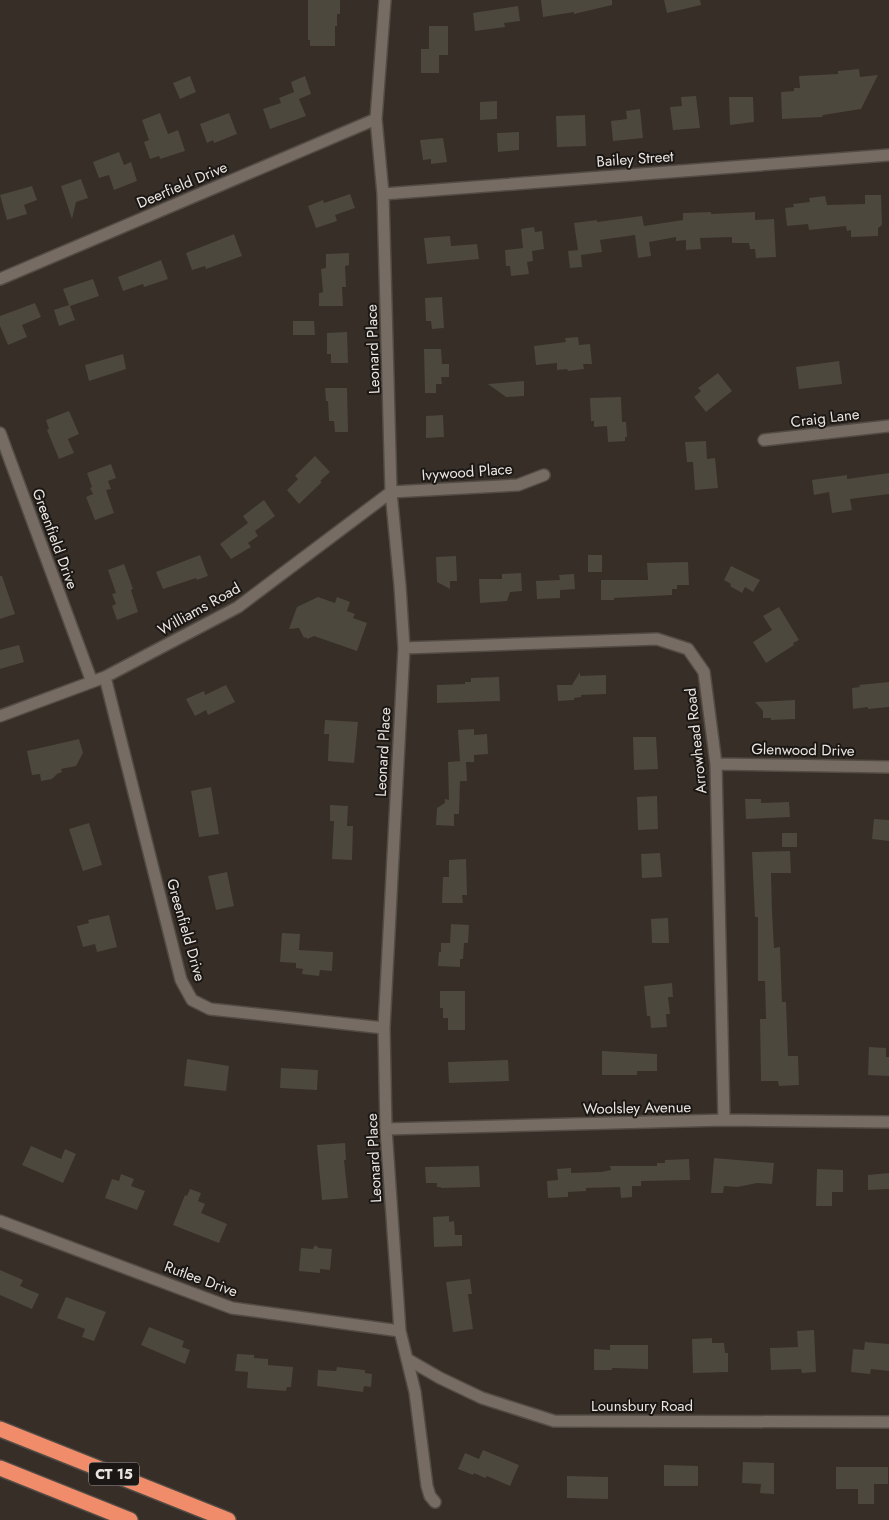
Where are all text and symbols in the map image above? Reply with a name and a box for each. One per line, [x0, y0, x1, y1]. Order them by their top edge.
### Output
street label: Bailey Street [596, 145, 675, 173]
street label: Deerfield Drive [133, 156, 231, 214]
street label: Leonard Place [360, 304, 386, 394]
street label: Craig Lane [789, 403, 861, 433]
street label: Ivywood Place [421, 458, 513, 486]
street label: Greenfield Drive [27, 486, 83, 593]
street label: Williams Road [154, 577, 244, 641]
street label: Arrowhead Road [680, 687, 712, 795]
street label: Leonard Place [370, 706, 396, 797]
street label: Glenwood Drive [751, 738, 855, 762]
street label: Greenfield Drive [161, 876, 211, 984]
street label: Woolsley Avenue [583, 1096, 692, 1120]
street label: Leonard Place [361, 1112, 387, 1203]
street label: Rutlee Drive [161, 1256, 241, 1303]
street label: Lounsbury Road [591, 1395, 693, 1417]
road number: CT 15 [89, 1462, 139, 1486]

